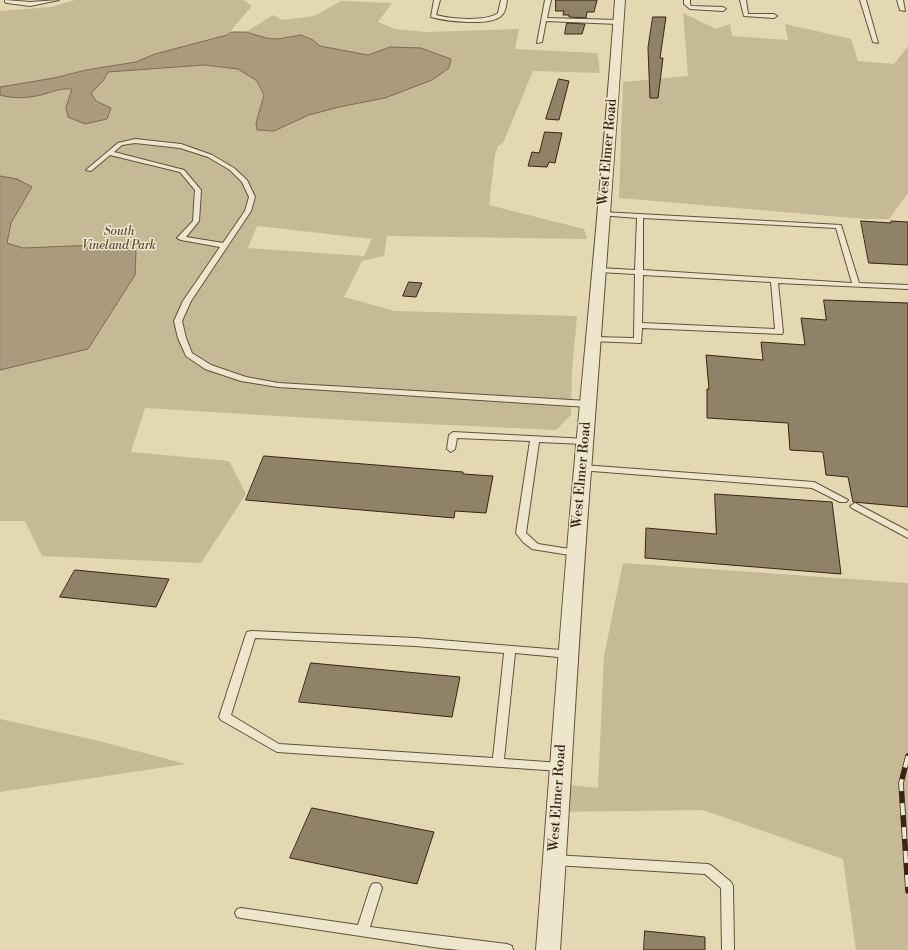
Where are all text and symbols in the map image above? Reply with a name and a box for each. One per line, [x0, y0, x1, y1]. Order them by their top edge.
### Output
street label: West Elmer Road [595, 98, 621, 206]
park label: South Vineland Park [82, 225, 156, 253]
street label: West Elmer Road [569, 421, 595, 529]
street label: West Elmer Road [546, 744, 570, 852]

